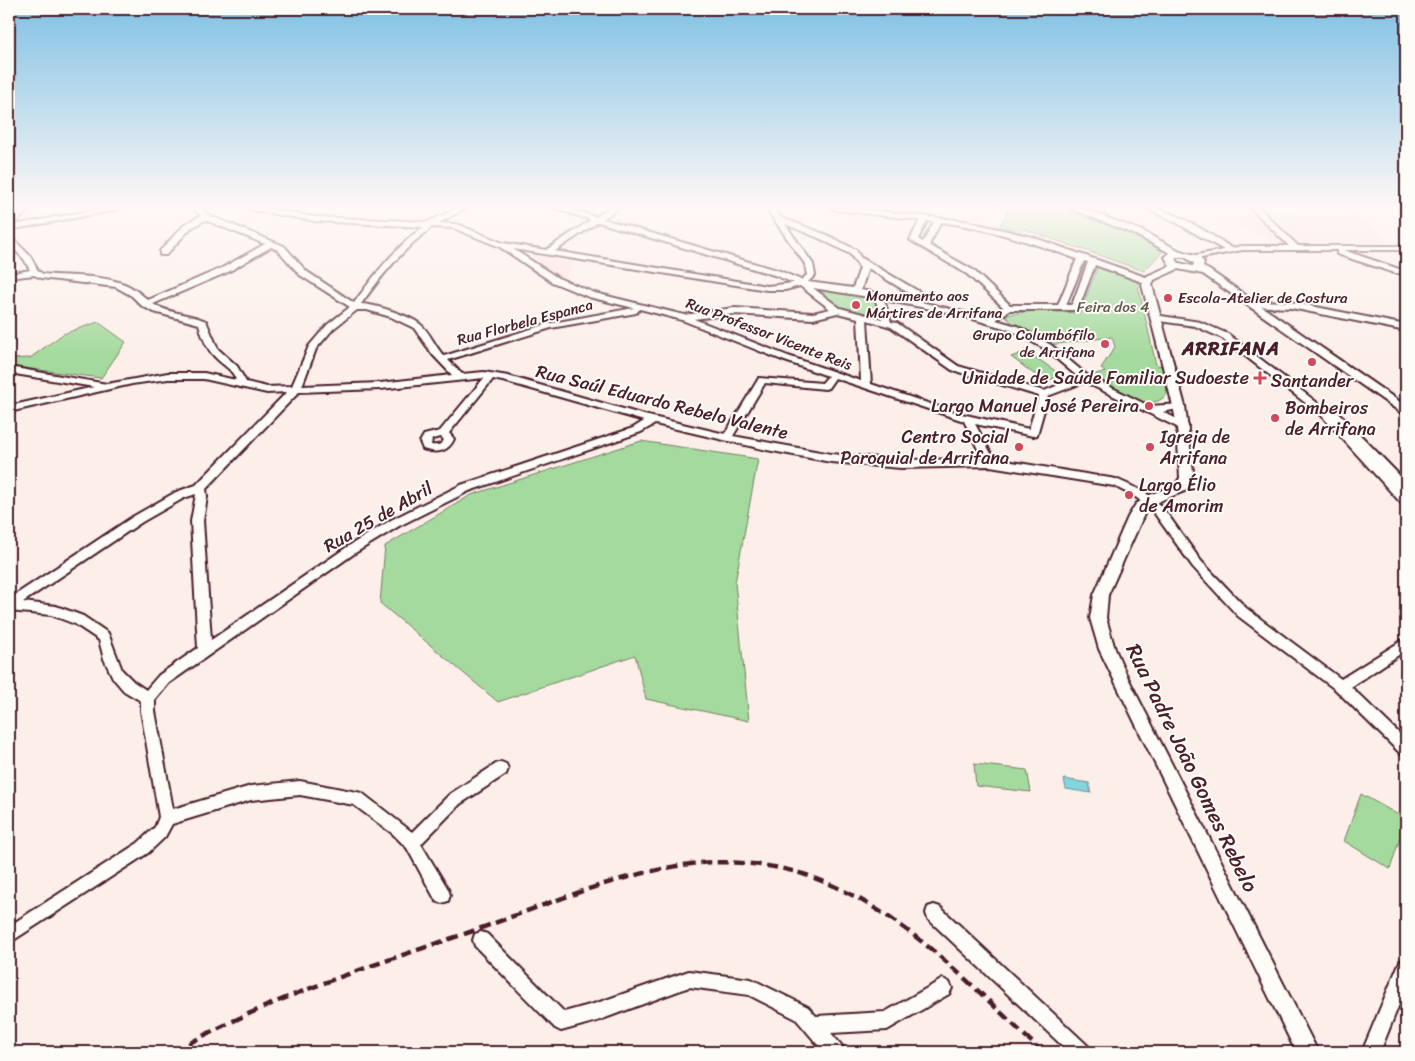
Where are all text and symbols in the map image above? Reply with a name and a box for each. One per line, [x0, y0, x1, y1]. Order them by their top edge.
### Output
place label: Monumento aos Mártires de Arrifana [866, 283, 1003, 326]
place label: Escola-Atelier de Costura [1178, 285, 1348, 311]
street label: Rua Professor Vicente Reis [682, 290, 857, 378]
street label: Rua Florbela Espanca [454, 291, 596, 353]
marker: Escola-Atelier de Costura [1162, 292, 1174, 304]
park label: Feira dos 4 [1077, 294, 1149, 320]
marker: Monumento aos Mártires de Arrifana [850, 299, 862, 311]
place label: Grupo Columbófilo de Arrifana [973, 322, 1095, 365]
district label: ARRIFANA [1181, 332, 1280, 365]
marker: Grupo Columbófilo de Arrifana [1099, 338, 1111, 350]
street label: Rua Saúl Eduardo Rebelo Valente [532, 355, 792, 449]
marker: Santander [1306, 356, 1318, 368]
place label: Unidade de Saúde Familiar Sudoeste [962, 362, 1249, 394]
place label: Santander [1271, 365, 1355, 397]
marker: Unidade de Saúde Familiar Sudoeste [1253, 371, 1267, 385]
place label: Largo Manuel José Pereira [931, 390, 1139, 422]
place label: Bombeiros de Arrifana [1285, 392, 1376, 445]
marker: Largo Manuel José Pereira [1143, 400, 1155, 412]
marker: Bombeiros de Arrifana [1269, 412, 1281, 424]
place label: Centro Social Paroquial de Arrifana [840, 421, 1010, 474]
place label: Igreja de Arrifana [1159, 421, 1230, 474]
marker: Centro Social Paroquial de Arrifana [1013, 441, 1025, 453]
marker: Igreja de Arrifana [1144, 441, 1156, 453]
place label: Largo Élio de Amorim [1139, 469, 1224, 522]
street label: Rua 25 de Abril [317, 472, 440, 561]
marker: Largo Élio de Amorim [1123, 489, 1135, 501]
street label: Rua Padre João Gomes Rebelo [1115, 637, 1269, 899]

